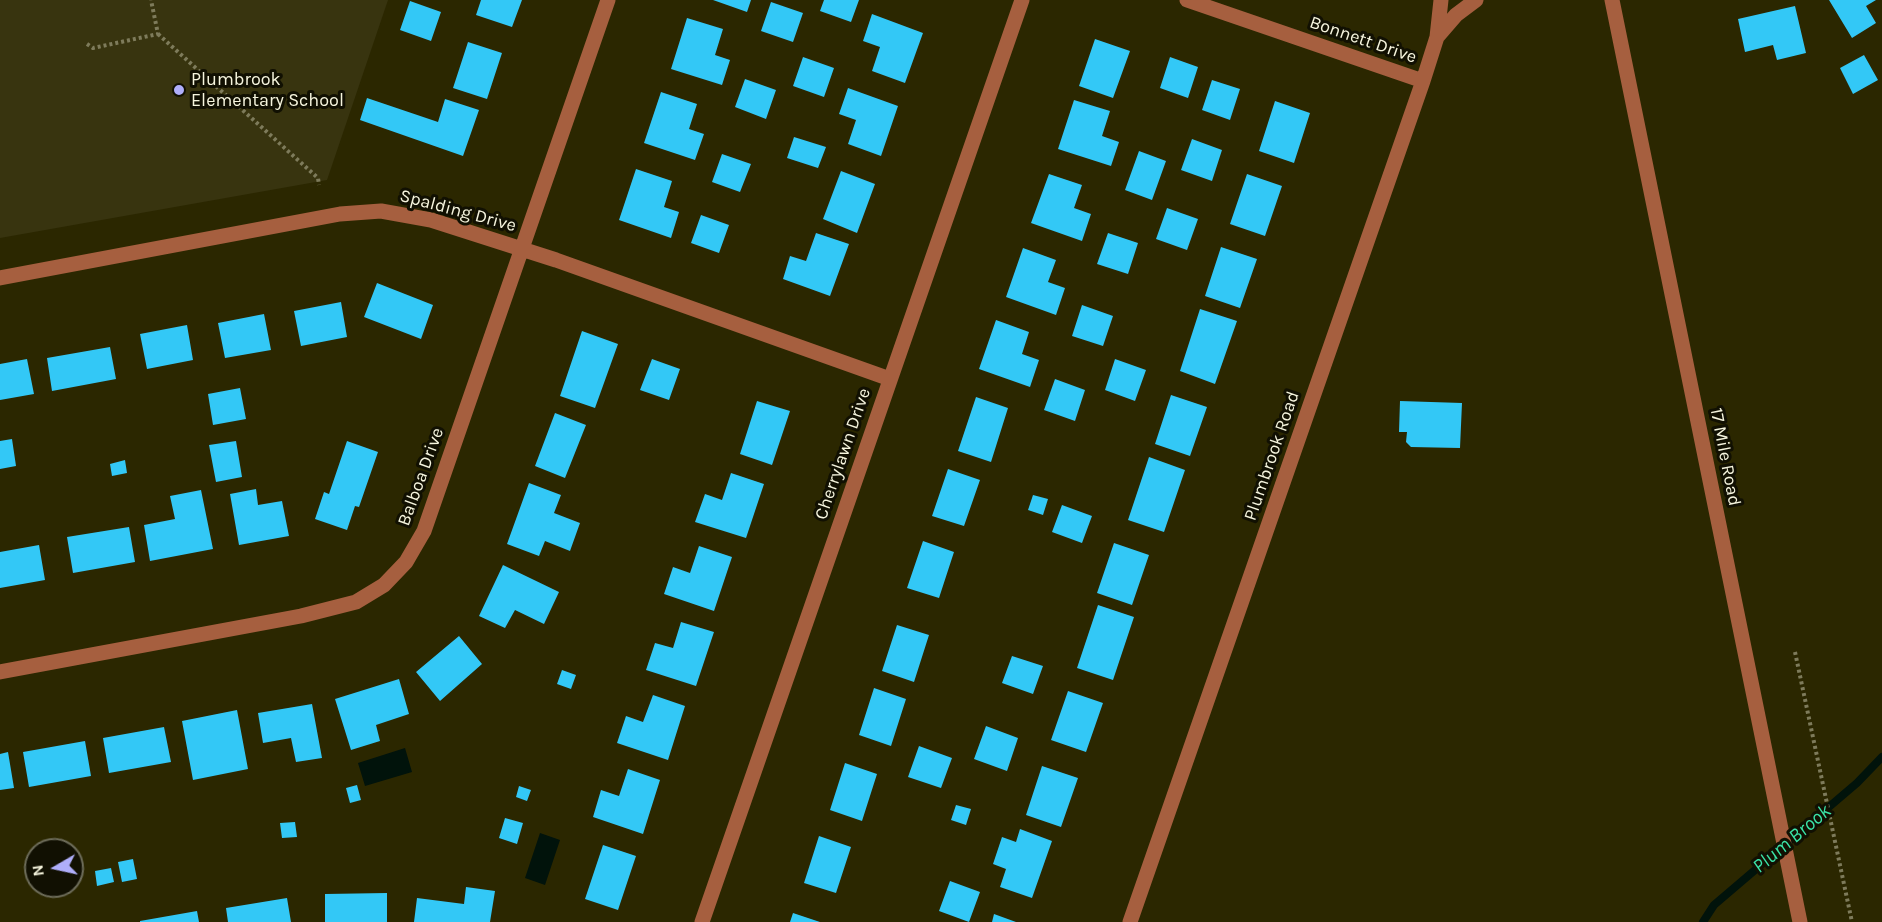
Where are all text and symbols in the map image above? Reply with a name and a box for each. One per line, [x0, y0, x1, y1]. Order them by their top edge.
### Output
street label: Bonnett Drive [1307, 12, 1419, 68]
place label: Plumbrook Elementary School [191, 69, 344, 112]
marker: Plumbrook Elementary School [172, 83, 186, 97]
street label: Spalding Drive [397, 185, 519, 237]
street label: Cherrylawn Drive [810, 385, 876, 523]
street label: Plumbrook Road [1240, 388, 1304, 524]
street label: 17 Mile Road [1705, 406, 1745, 508]
street label: Balboa Drive [393, 425, 449, 529]
water label: Plum Brook [1748, 799, 1836, 879]
north arrow [24, 838, 84, 898]
text: N [27, 863, 48, 878]

